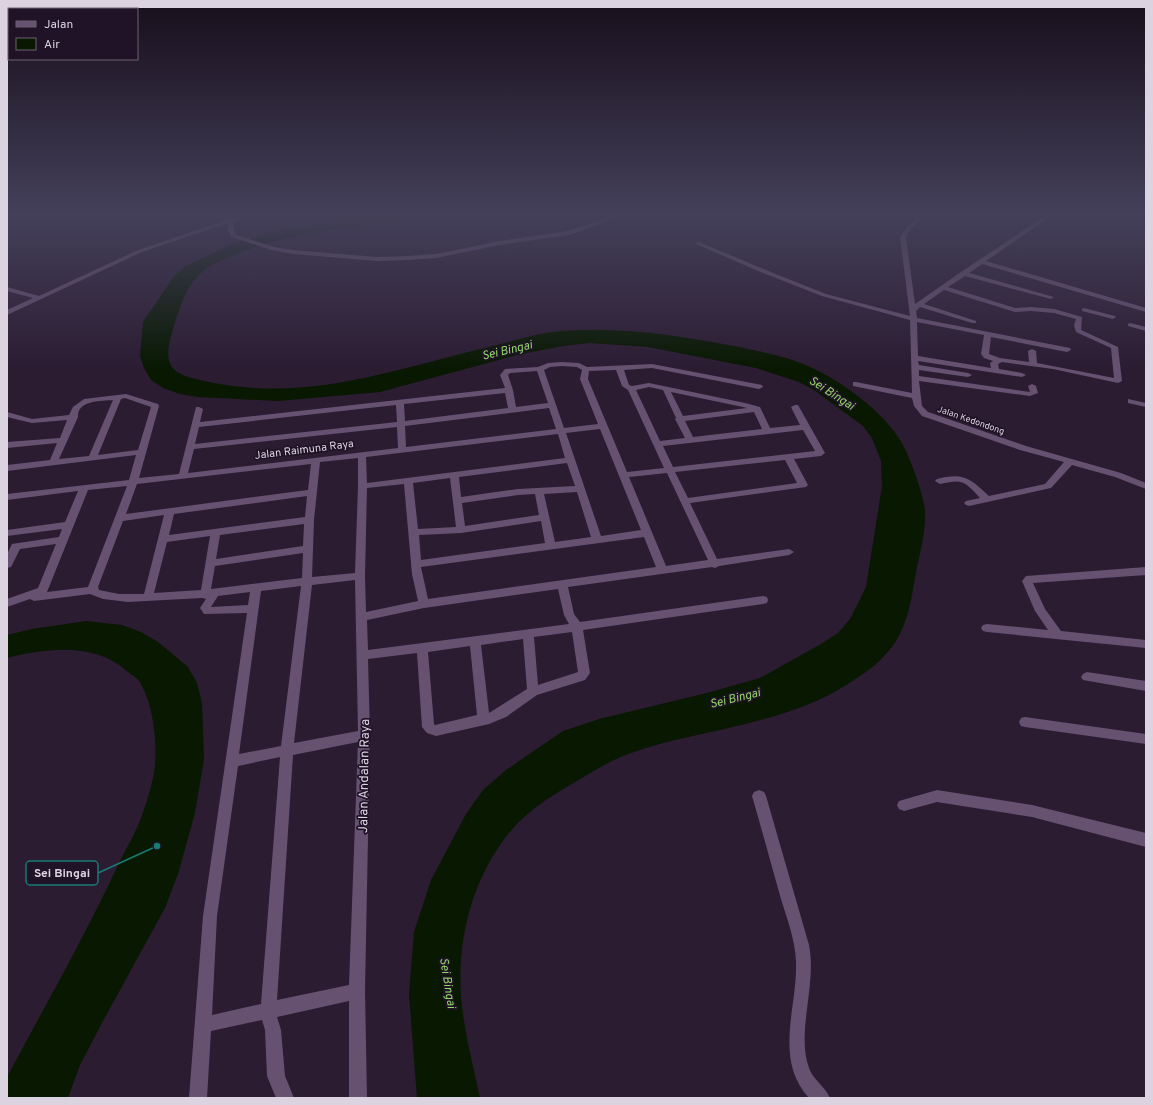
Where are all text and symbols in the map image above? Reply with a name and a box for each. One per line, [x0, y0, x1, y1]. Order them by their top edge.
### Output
legend [8, 8, 138, 60]
text: Jalan [44, 17, 73, 33]
text: Air [44, 37, 60, 53]
water label: Sei Bingai [480, 337, 535, 365]
water label: Sei Bingai [806, 373, 858, 415]
street label: Jalan Kedondong [936, 404, 1006, 437]
street label: Jalan Raimuna Raya [254, 437, 355, 463]
water label: Sei Bingai [708, 685, 763, 713]
street label: Jalan Andalan Raya [356, 719, 374, 833]
callout: Sei Bingai [26, 861, 98, 885]
text: Sei Bingai [34, 866, 90, 882]
water label: Sei Bingai [435, 957, 459, 1011]

